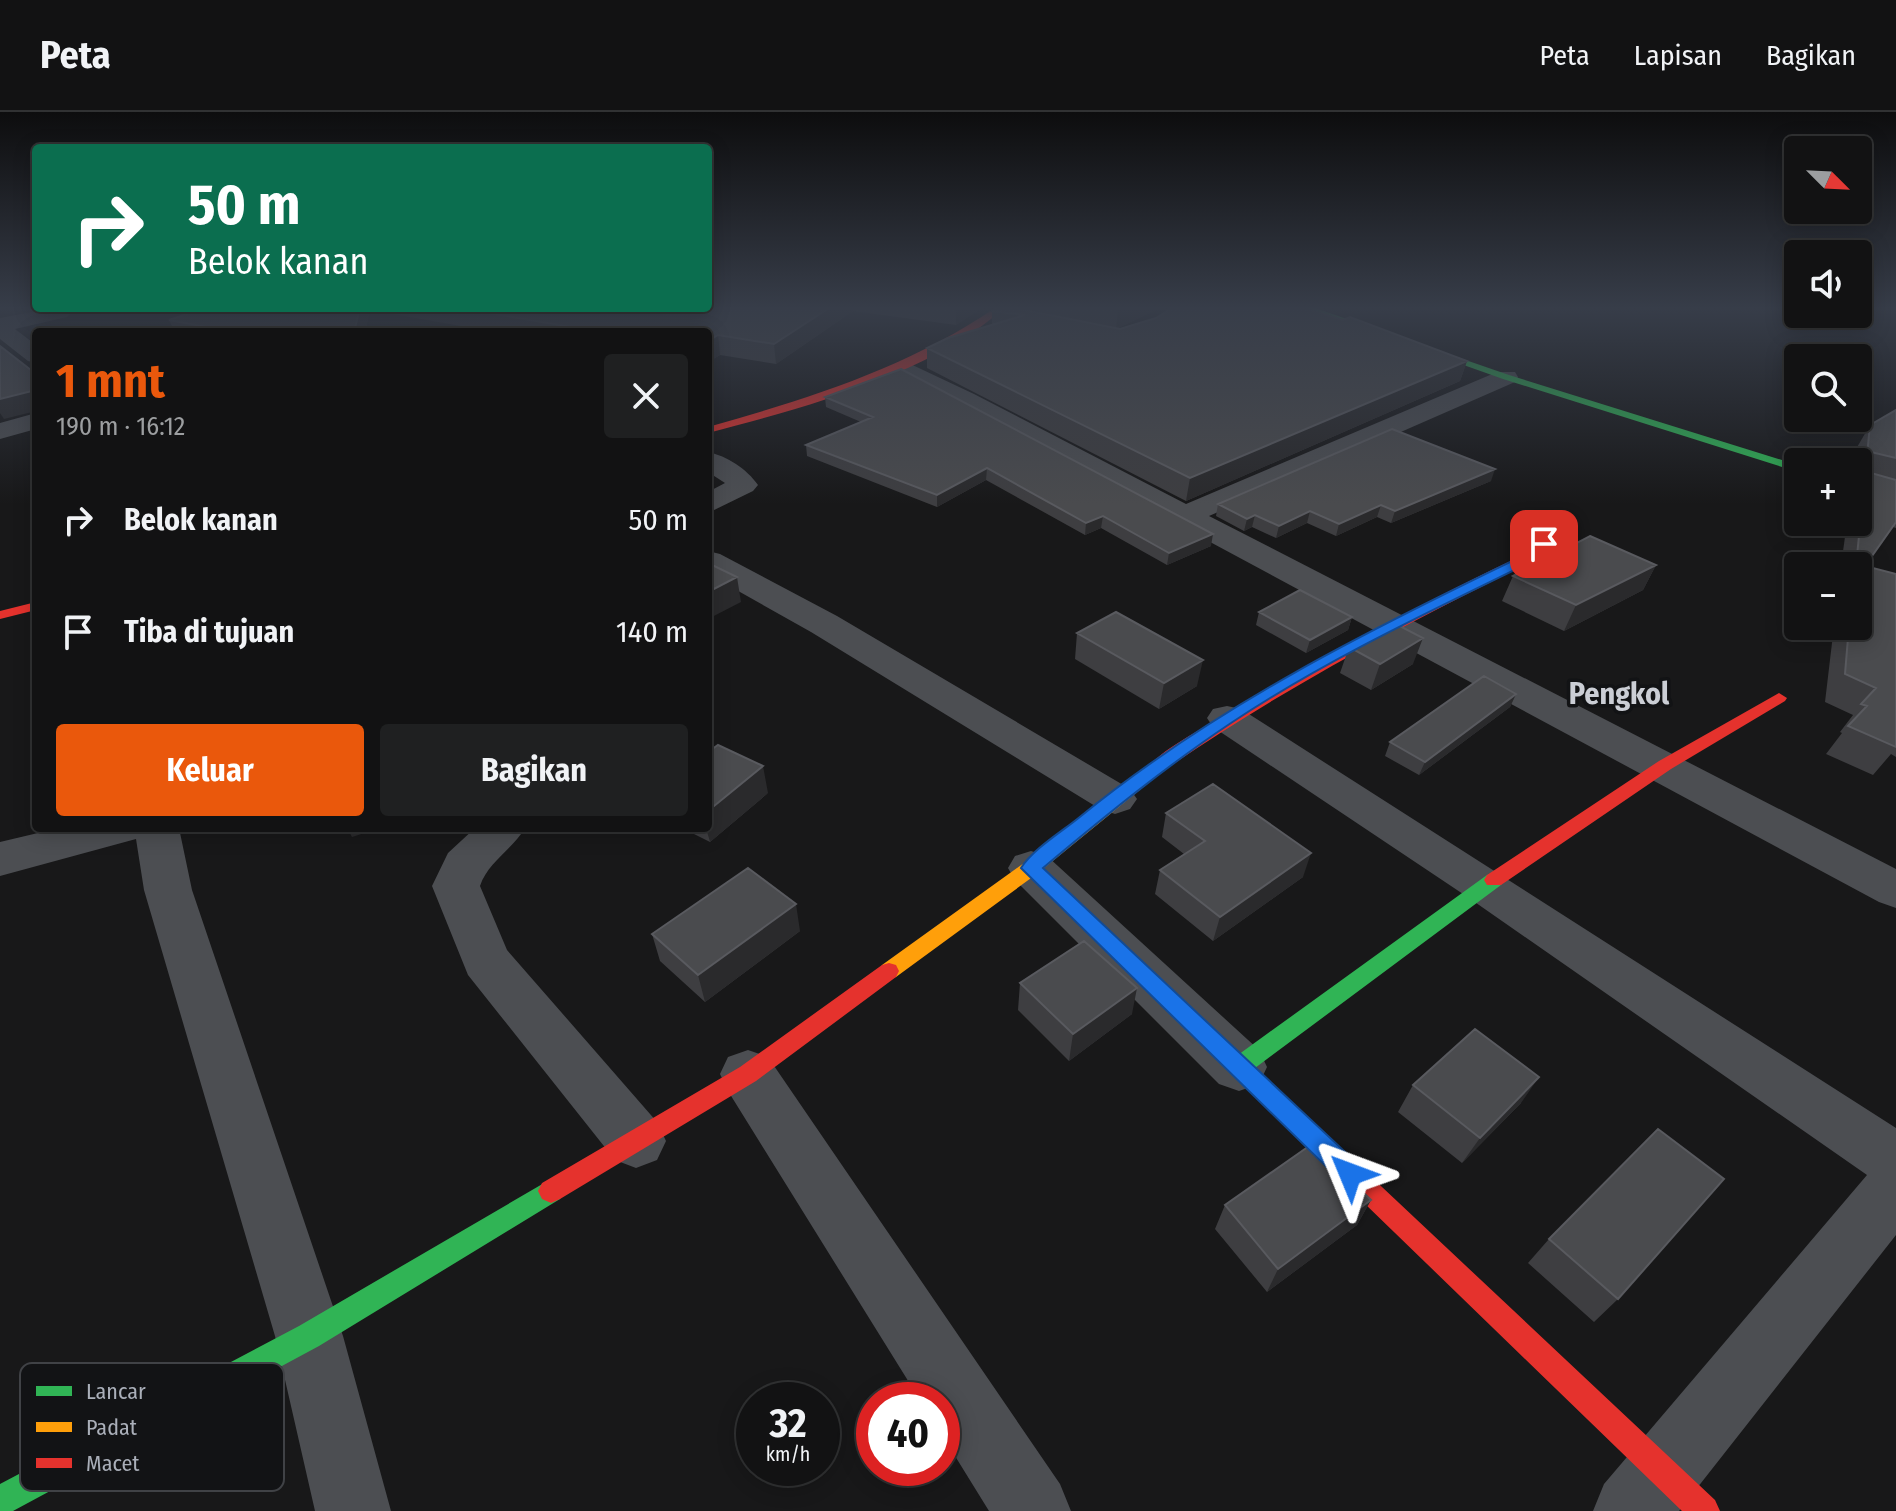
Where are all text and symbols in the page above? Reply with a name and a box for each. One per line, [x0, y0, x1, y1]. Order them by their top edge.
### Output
text: Peta [40, 32, 111, 78]
text: Peta [1539, 39, 1590, 72]
text: Lapisan [1634, 39, 1722, 72]
text: Bagikan [1766, 39, 1856, 72]
north arrow [1784, 136, 1872, 224]
map controls [1784, 136, 1872, 640]
text: 50 m [188, 172, 300, 239]
icon: right [56, 176, 160, 280]
text: Belok kanan [188, 240, 368, 284]
button: sound [1784, 240, 1872, 328]
button: search [1784, 344, 1872, 432]
text: 1 mnt [56, 352, 165, 410]
button: close [604, 354, 688, 438]
text: 190 m · 16:12 [56, 411, 185, 442]
button: + [1784, 448, 1872, 536]
icon: right [56, 498, 100, 542]
text: Belok kanan [124, 502, 278, 538]
text: 50 m [628, 502, 688, 538]
pin [1510, 510, 1578, 578]
icon: arrive [1522, 522, 1566, 566]
button: − [1784, 552, 1872, 640]
icon: arrive [56, 610, 100, 654]
text: Tiba di tujuan [124, 614, 294, 650]
text: 140 m [616, 614, 688, 650]
district label: Pengkol [1569, 676, 1670, 712]
button: Keluar [56, 724, 364, 816]
button: Bagikan [380, 724, 688, 816]
position arrow [1308, 1132, 1392, 1216]
legend [20, 1363, 284, 1491]
text: Lancar [86, 1378, 146, 1405]
speed limit sign: 40 [856, 1382, 960, 1486]
text: 32 [769, 1400, 807, 1448]
text: Padat [86, 1414, 138, 1441]
text: km/h [766, 1442, 810, 1466]
text: Macet [86, 1450, 140, 1477]

